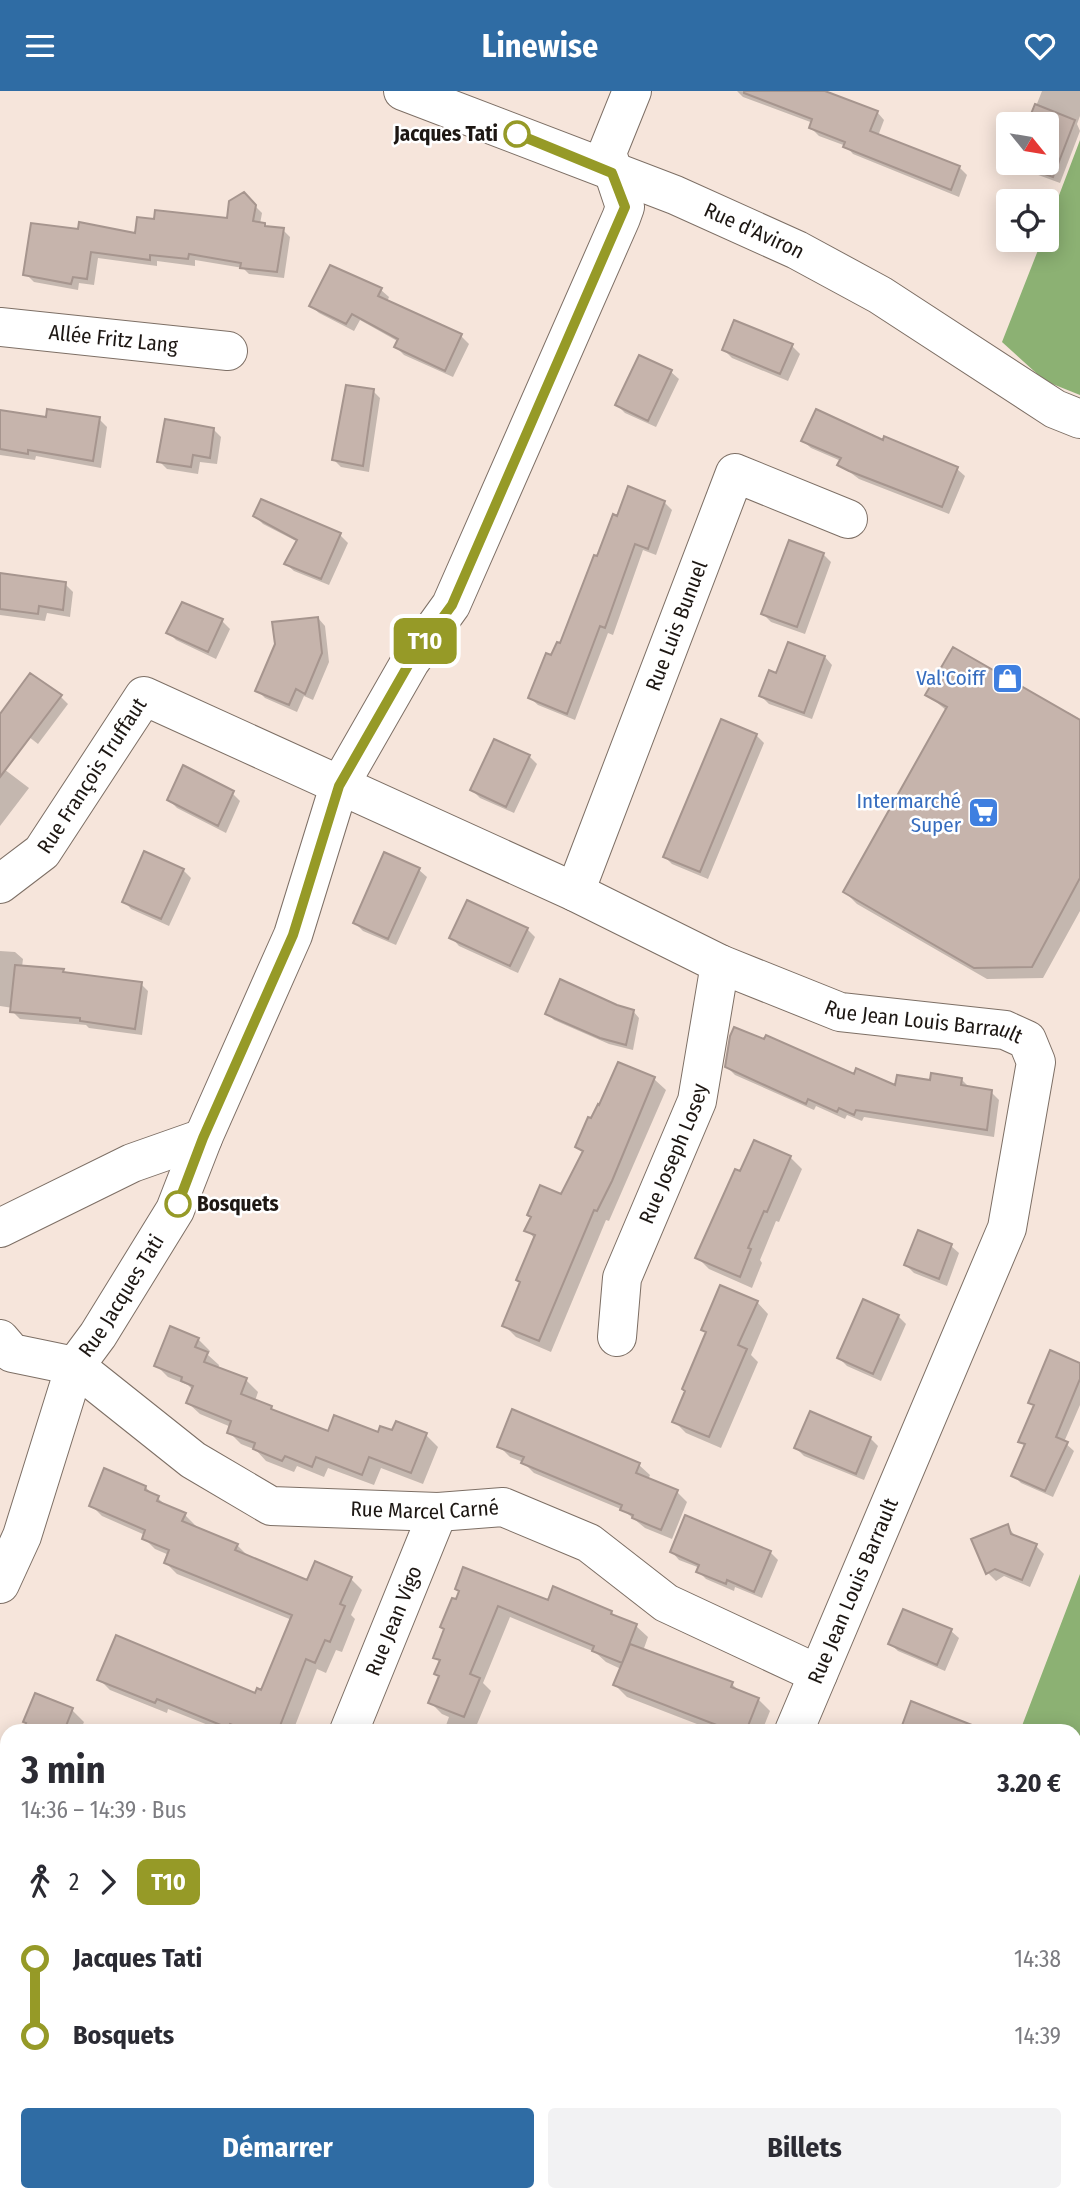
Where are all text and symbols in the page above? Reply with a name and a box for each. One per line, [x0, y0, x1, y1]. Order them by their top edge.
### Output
icon: menu [21, 27, 59, 65]
text: Linewise [482, 27, 598, 65]
icon: heart [1021, 27, 1059, 65]
north arrow [996, 112, 1059, 175]
map controls [996, 112, 1059, 252]
place label: Jacques Tati [393, 121, 498, 147]
marker: Jacques Tati [504, 121, 530, 147]
button: locate [996, 189, 1059, 252]
street label: Rue d'Aviron [700, 197, 809, 265]
street label: Allée Fritz Lang [48, 319, 179, 359]
street label: Rue Luis Bunuel [640, 557, 713, 695]
line badge: T10 [385, 618, 465, 664]
text: T10 [408, 627, 442, 655]
shop icon: Val'Coiff [991, 661, 1025, 695]
place label: Val'Coiff [916, 665, 987, 691]
street label: Rue François Truffaut [31, 693, 152, 859]
place label: Intermarché Super [857, 788, 962, 838]
supermarket icon: Intermarché Super [967, 796, 1001, 830]
street label: Rue Jean Louis Barrault [821, 994, 1027, 1049]
street label: Rue Joseph Losey [633, 1081, 713, 1228]
marker: Bosquets [165, 1191, 191, 1217]
place label: Bosquets [197, 1191, 279, 1217]
street label: Rue Jacques Tati [73, 1230, 170, 1362]
street label: Rue Marcel Carné [350, 1494, 500, 1525]
street label: Rue Jean Louis Barrault [802, 1494, 904, 1688]
street label: Rue Jean Vigo [360, 1562, 428, 1680]
text: 3 min [21, 1747, 106, 1793]
text: 3.20 € [997, 1768, 1061, 1799]
text: 14:36 – 14:39 · Bus [21, 1796, 186, 1824]
icon: walk [21, 1863, 59, 1901]
icon: forward [89, 1863, 127, 1901]
text: 2 [69, 1868, 79, 1896]
text: T10 [151, 1868, 186, 1896]
text: Jacques Tati [73, 1943, 202, 1974]
text: 14:38 [1014, 1945, 1061, 1973]
text: Bosquets [73, 2020, 174, 2051]
text: 14:39 [1015, 2022, 1061, 2050]
button: Démarrer [21, 2108, 534, 2188]
button: Billets [548, 2108, 1061, 2188]

